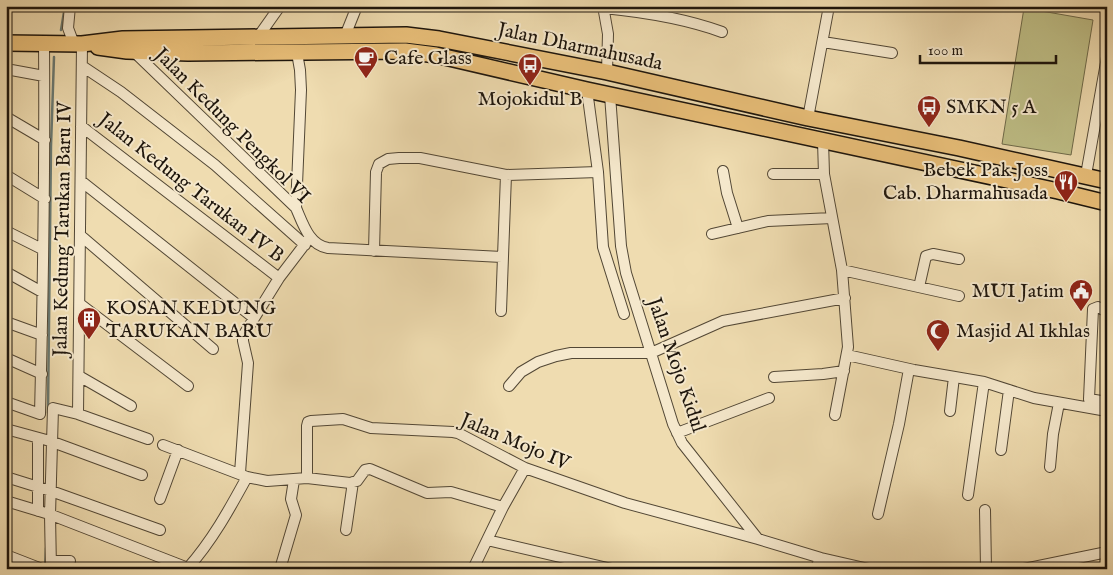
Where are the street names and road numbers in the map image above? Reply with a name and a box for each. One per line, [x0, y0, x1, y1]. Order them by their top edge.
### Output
street label: Jalan Dharmahusada [493, 17, 665, 77]
street label: Jalan Kedung Pengkol VI [147, 41, 316, 210]
street label: Jalan Kedung Tarukan Baru IV [48, 100, 78, 359]
street label: Jalan Kedung Tarukan IV B [91, 106, 289, 268]
street label: Jalan Mojo Kidul [641, 292, 711, 436]
street label: Jalan Mojo IV [455, 407, 574, 477]

